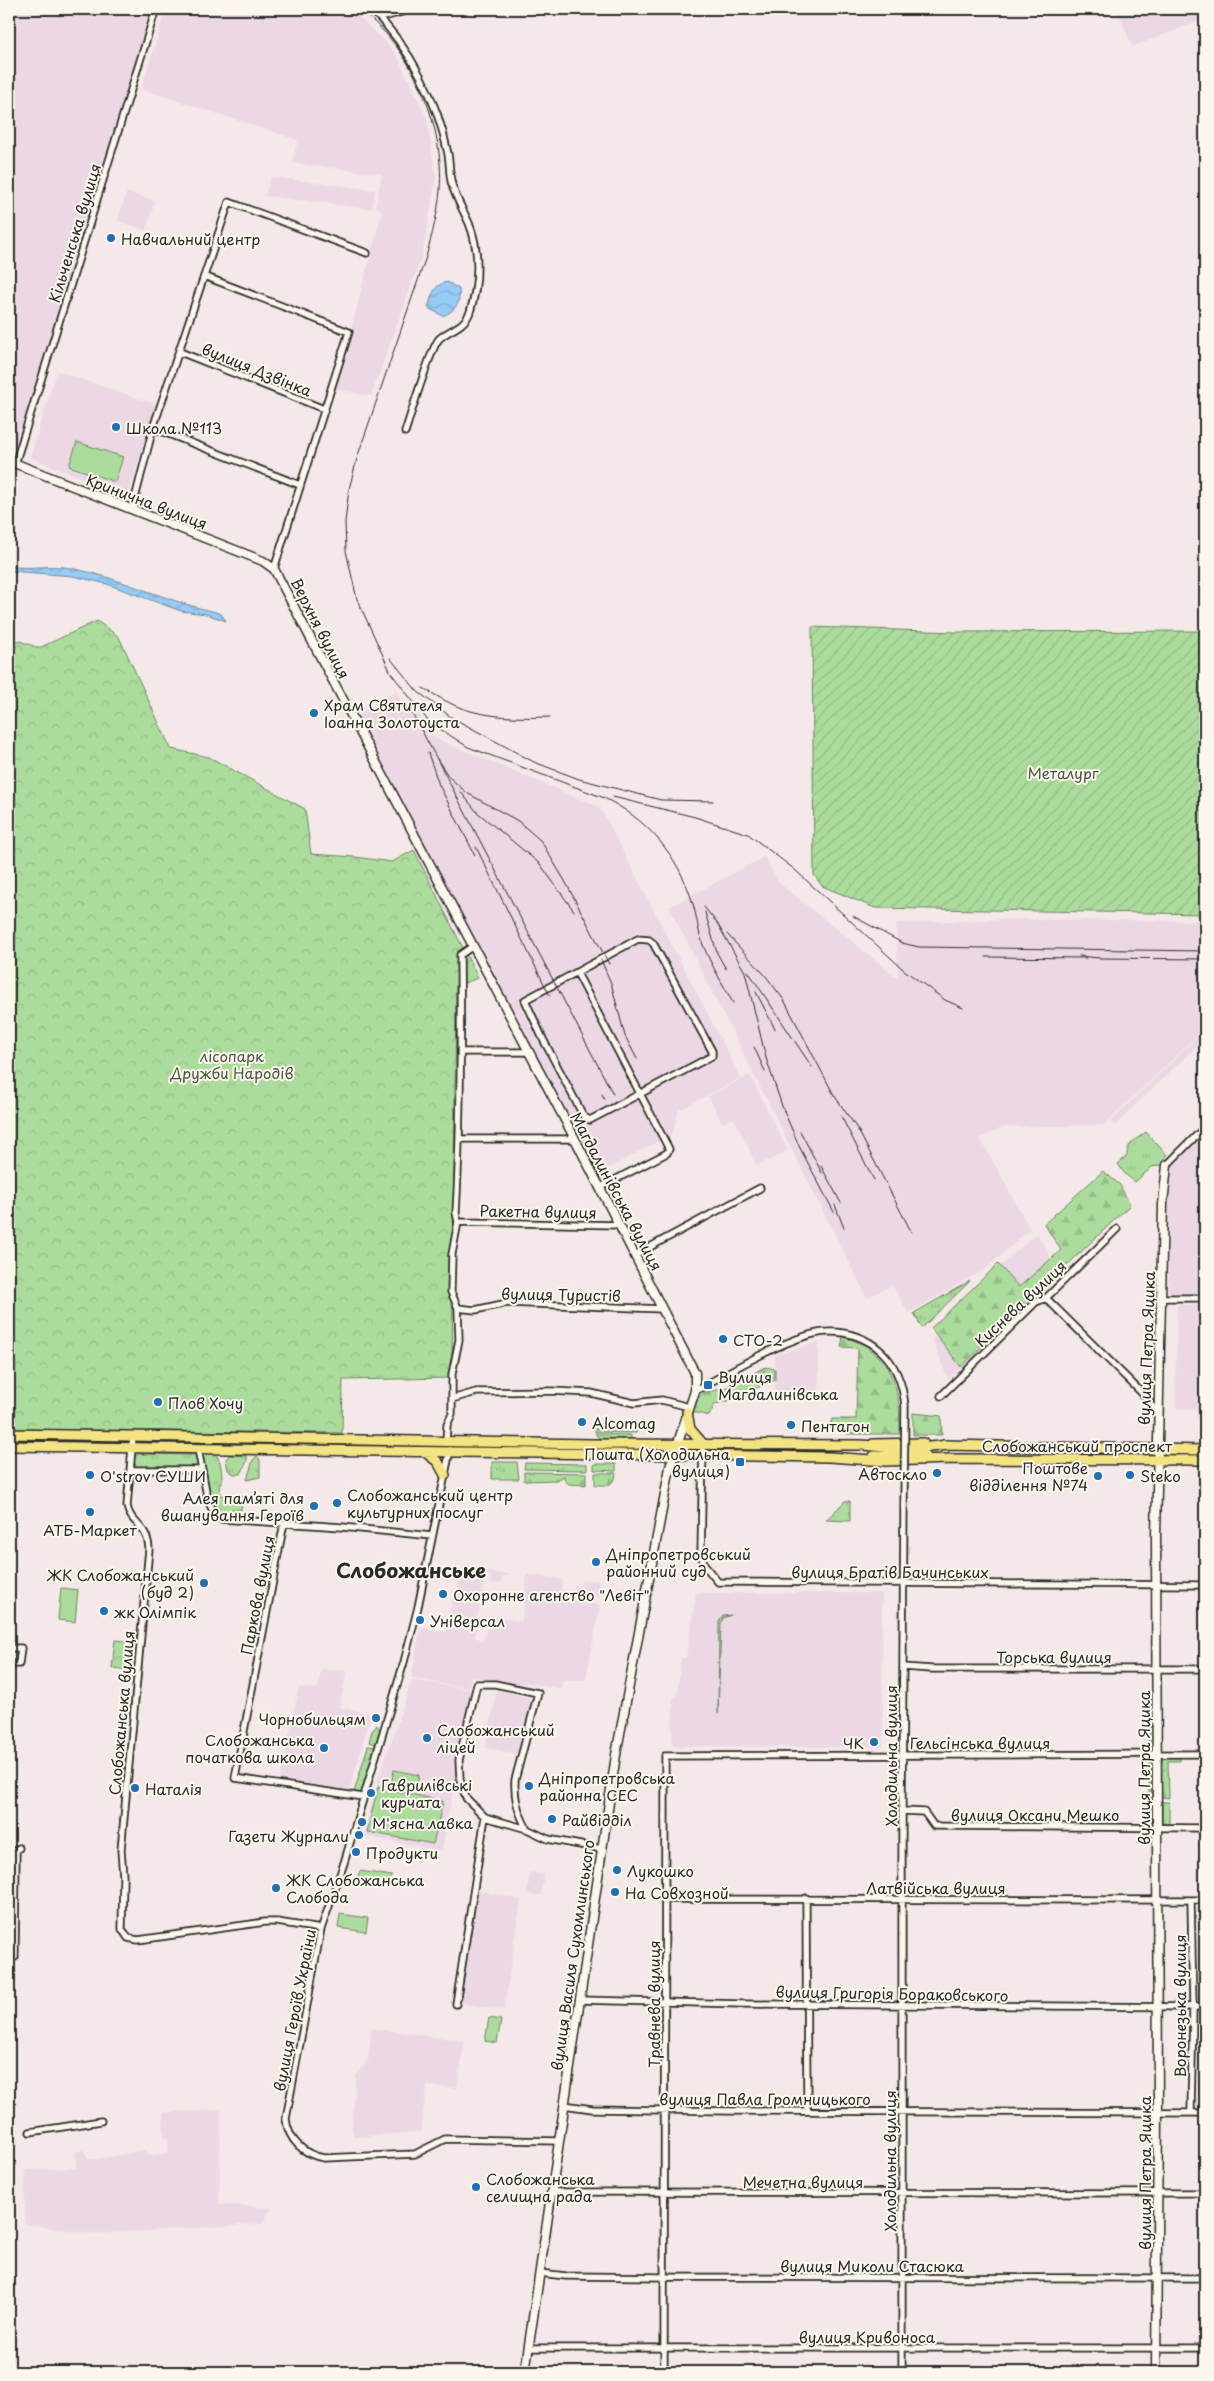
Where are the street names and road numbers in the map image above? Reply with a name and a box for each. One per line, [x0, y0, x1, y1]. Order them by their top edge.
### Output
street label: Кільченська вулиця [42, 161, 106, 305]
street label: вулиця Дзвінка [199, 336, 316, 402]
street label: Кринична вулиця [83, 467, 211, 535]
street label: Верхня вулиця [286, 574, 356, 682]
street label: Магдалинівська вулиця [565, 1108, 669, 1274]
street label: Ракетна вулиця [479, 1198, 597, 1224]
street label: Киснева вулиця [969, 1254, 1071, 1352]
street label: вулиця Петра Яцика [1132, 1270, 1160, 1425]
street label: вулиця Туристів [501, 1281, 621, 1307]
street label: Слобожанський проспект [982, 1434, 1173, 1457]
street label: Паркова вулиця [234, 1533, 280, 1657]
street label: вулиця Братів Бачинських [791, 1560, 989, 1583]
street label: Слобожанська вулиця [102, 1630, 140, 1796]
street label: Торська вулиця [996, 1645, 1112, 1668]
street label: Холодильна вулиця [879, 1685, 902, 1827]
street label: вулиця Петра Яцика [1132, 1690, 1155, 1845]
street label: Гельсінська вулиця [910, 1731, 1050, 1754]
street label: вулиця Оксани Мешко [951, 1803, 1119, 1826]
street label: вулиця Василя Сухомлинського [544, 1838, 600, 2072]
street label: Латвійська вулиця [866, 1876, 1006, 1899]
street label: вулиця Героїв України [267, 1927, 321, 2093]
street label: Воронезька вулиця [1168, 1934, 1191, 2078]
street label: Травнева вулиця [642, 1940, 665, 2068]
street label: вулиця Григорія Бораковського [776, 1979, 1008, 2007]
street label: вулиця Павла Громницького [659, 2087, 871, 2110]
street label: Холодильна вулиця [878, 2090, 901, 2232]
street label: вулиця Петра Яцика [1133, 2095, 1156, 2250]
street label: Мечетна вулиця [743, 2170, 863, 2193]
street label: вулиця Миколи Стасюка [780, 2254, 964, 2277]
street label: вулиця Кривоноса [799, 2325, 936, 2348]

